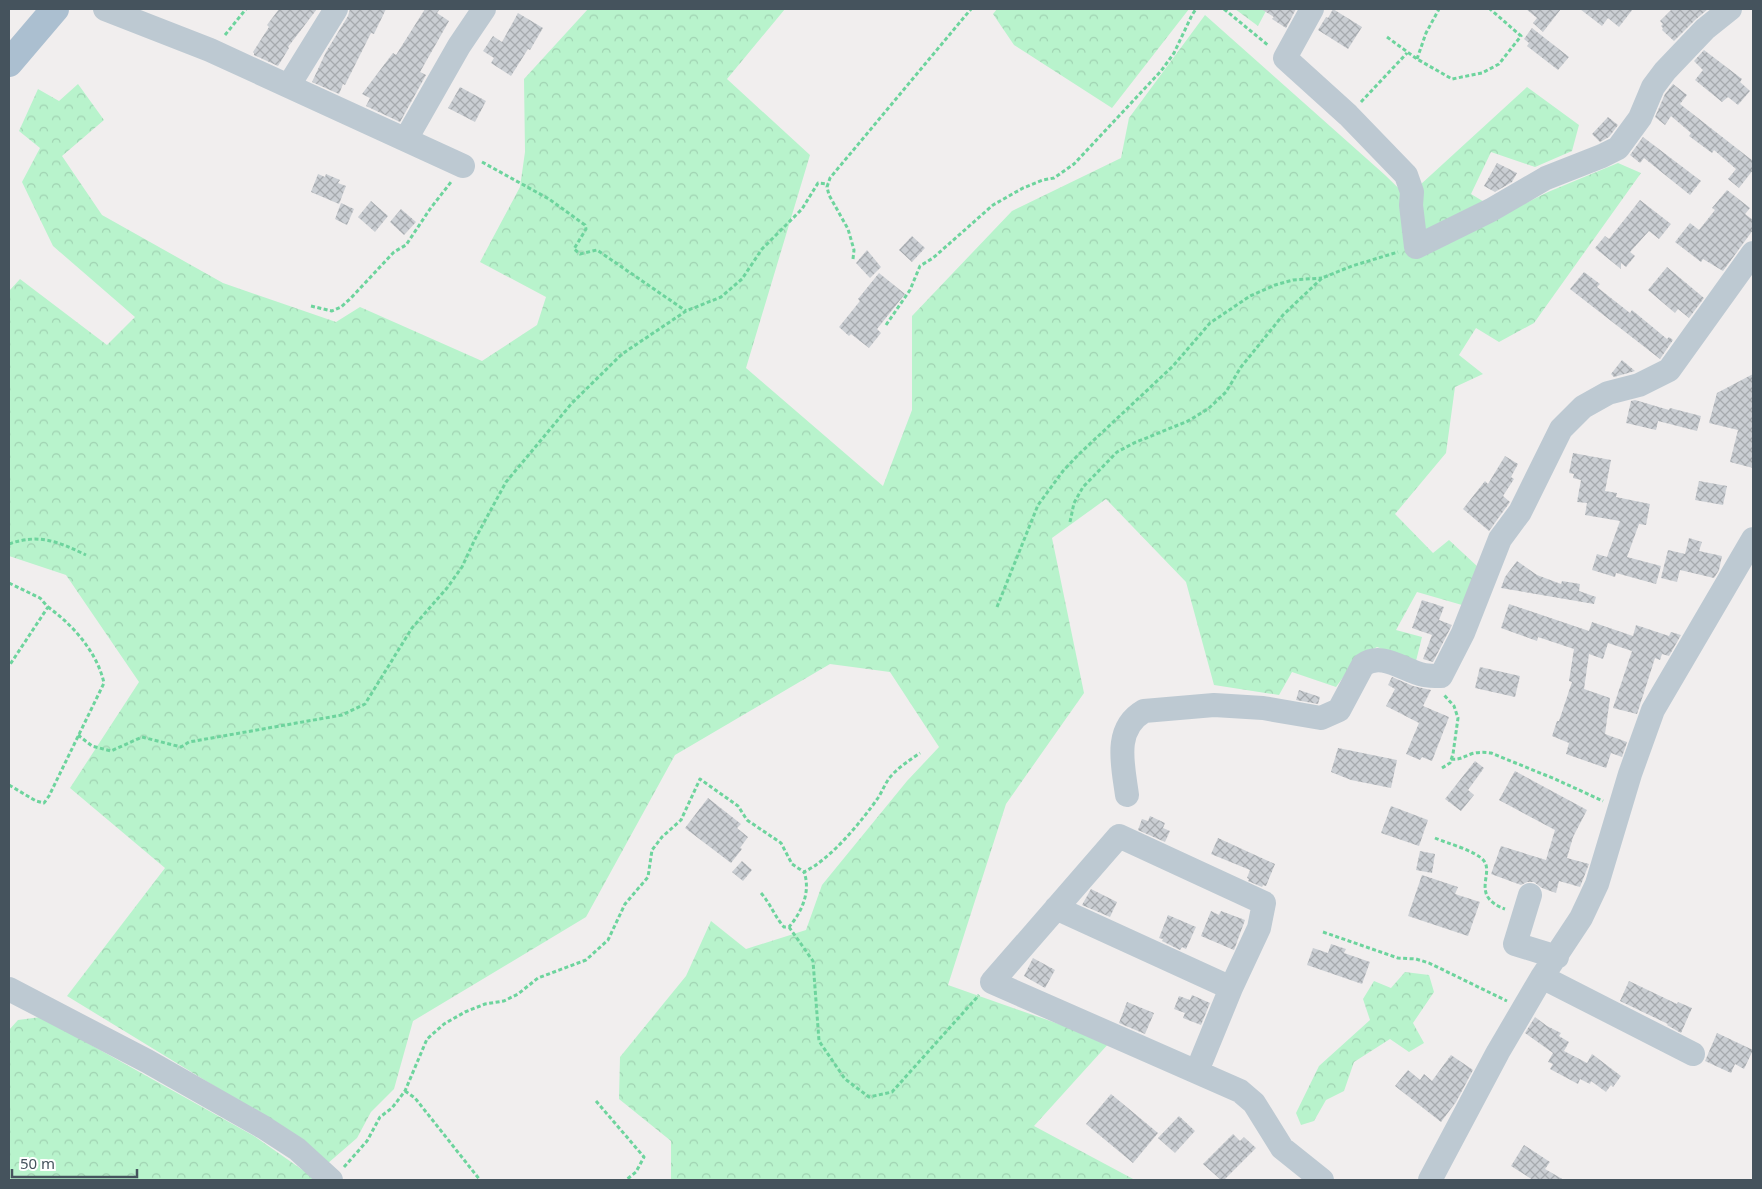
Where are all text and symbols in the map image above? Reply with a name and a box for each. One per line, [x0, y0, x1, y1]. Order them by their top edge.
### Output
scale bar [12, 1146, 138, 1178]
text: 50 m [20, 1153, 55, 1173]

